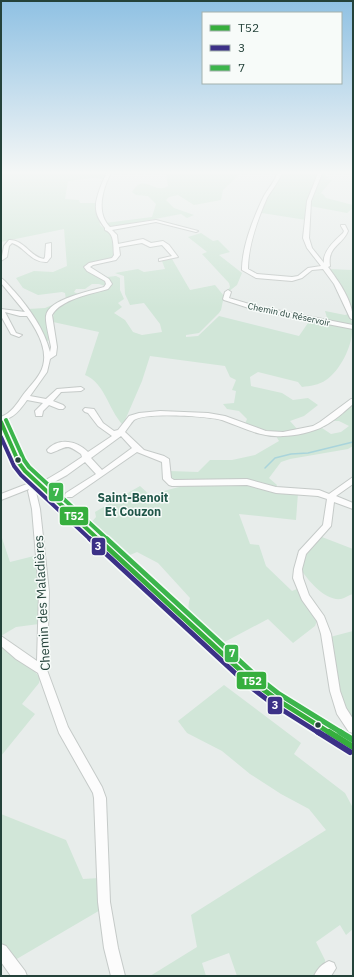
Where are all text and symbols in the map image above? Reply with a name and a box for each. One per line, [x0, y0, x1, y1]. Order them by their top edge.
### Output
legend [202, 12, 342, 84]
text: T52 [238, 20, 259, 35]
text: 3 [238, 40, 245, 55]
text: 7 [238, 60, 245, 75]
street label: Chemin du Réservoir [247, 300, 332, 328]
unlabelled marker [13, 455, 23, 465]
line badge: 7 [48, 482, 64, 502]
text: 7 [53, 485, 60, 499]
district label: Saint-Benoit Et Couzon [98, 490, 169, 519]
line badge: T52 [59, 506, 89, 526]
text: T52 [64, 509, 84, 523]
street label: Chemin des Maladières [30, 535, 54, 671]
line badge: 3 [91, 537, 106, 556]
text: 3 [95, 539, 101, 553]
line badge: 7 [224, 644, 239, 663]
text: 7 [229, 646, 236, 660]
line badge: T52 [236, 671, 267, 690]
text: T52 [242, 674, 262, 688]
line badge: 3 [267, 696, 283, 715]
text: 3 [272, 698, 278, 712]
unlabelled marker [313, 720, 323, 730]

